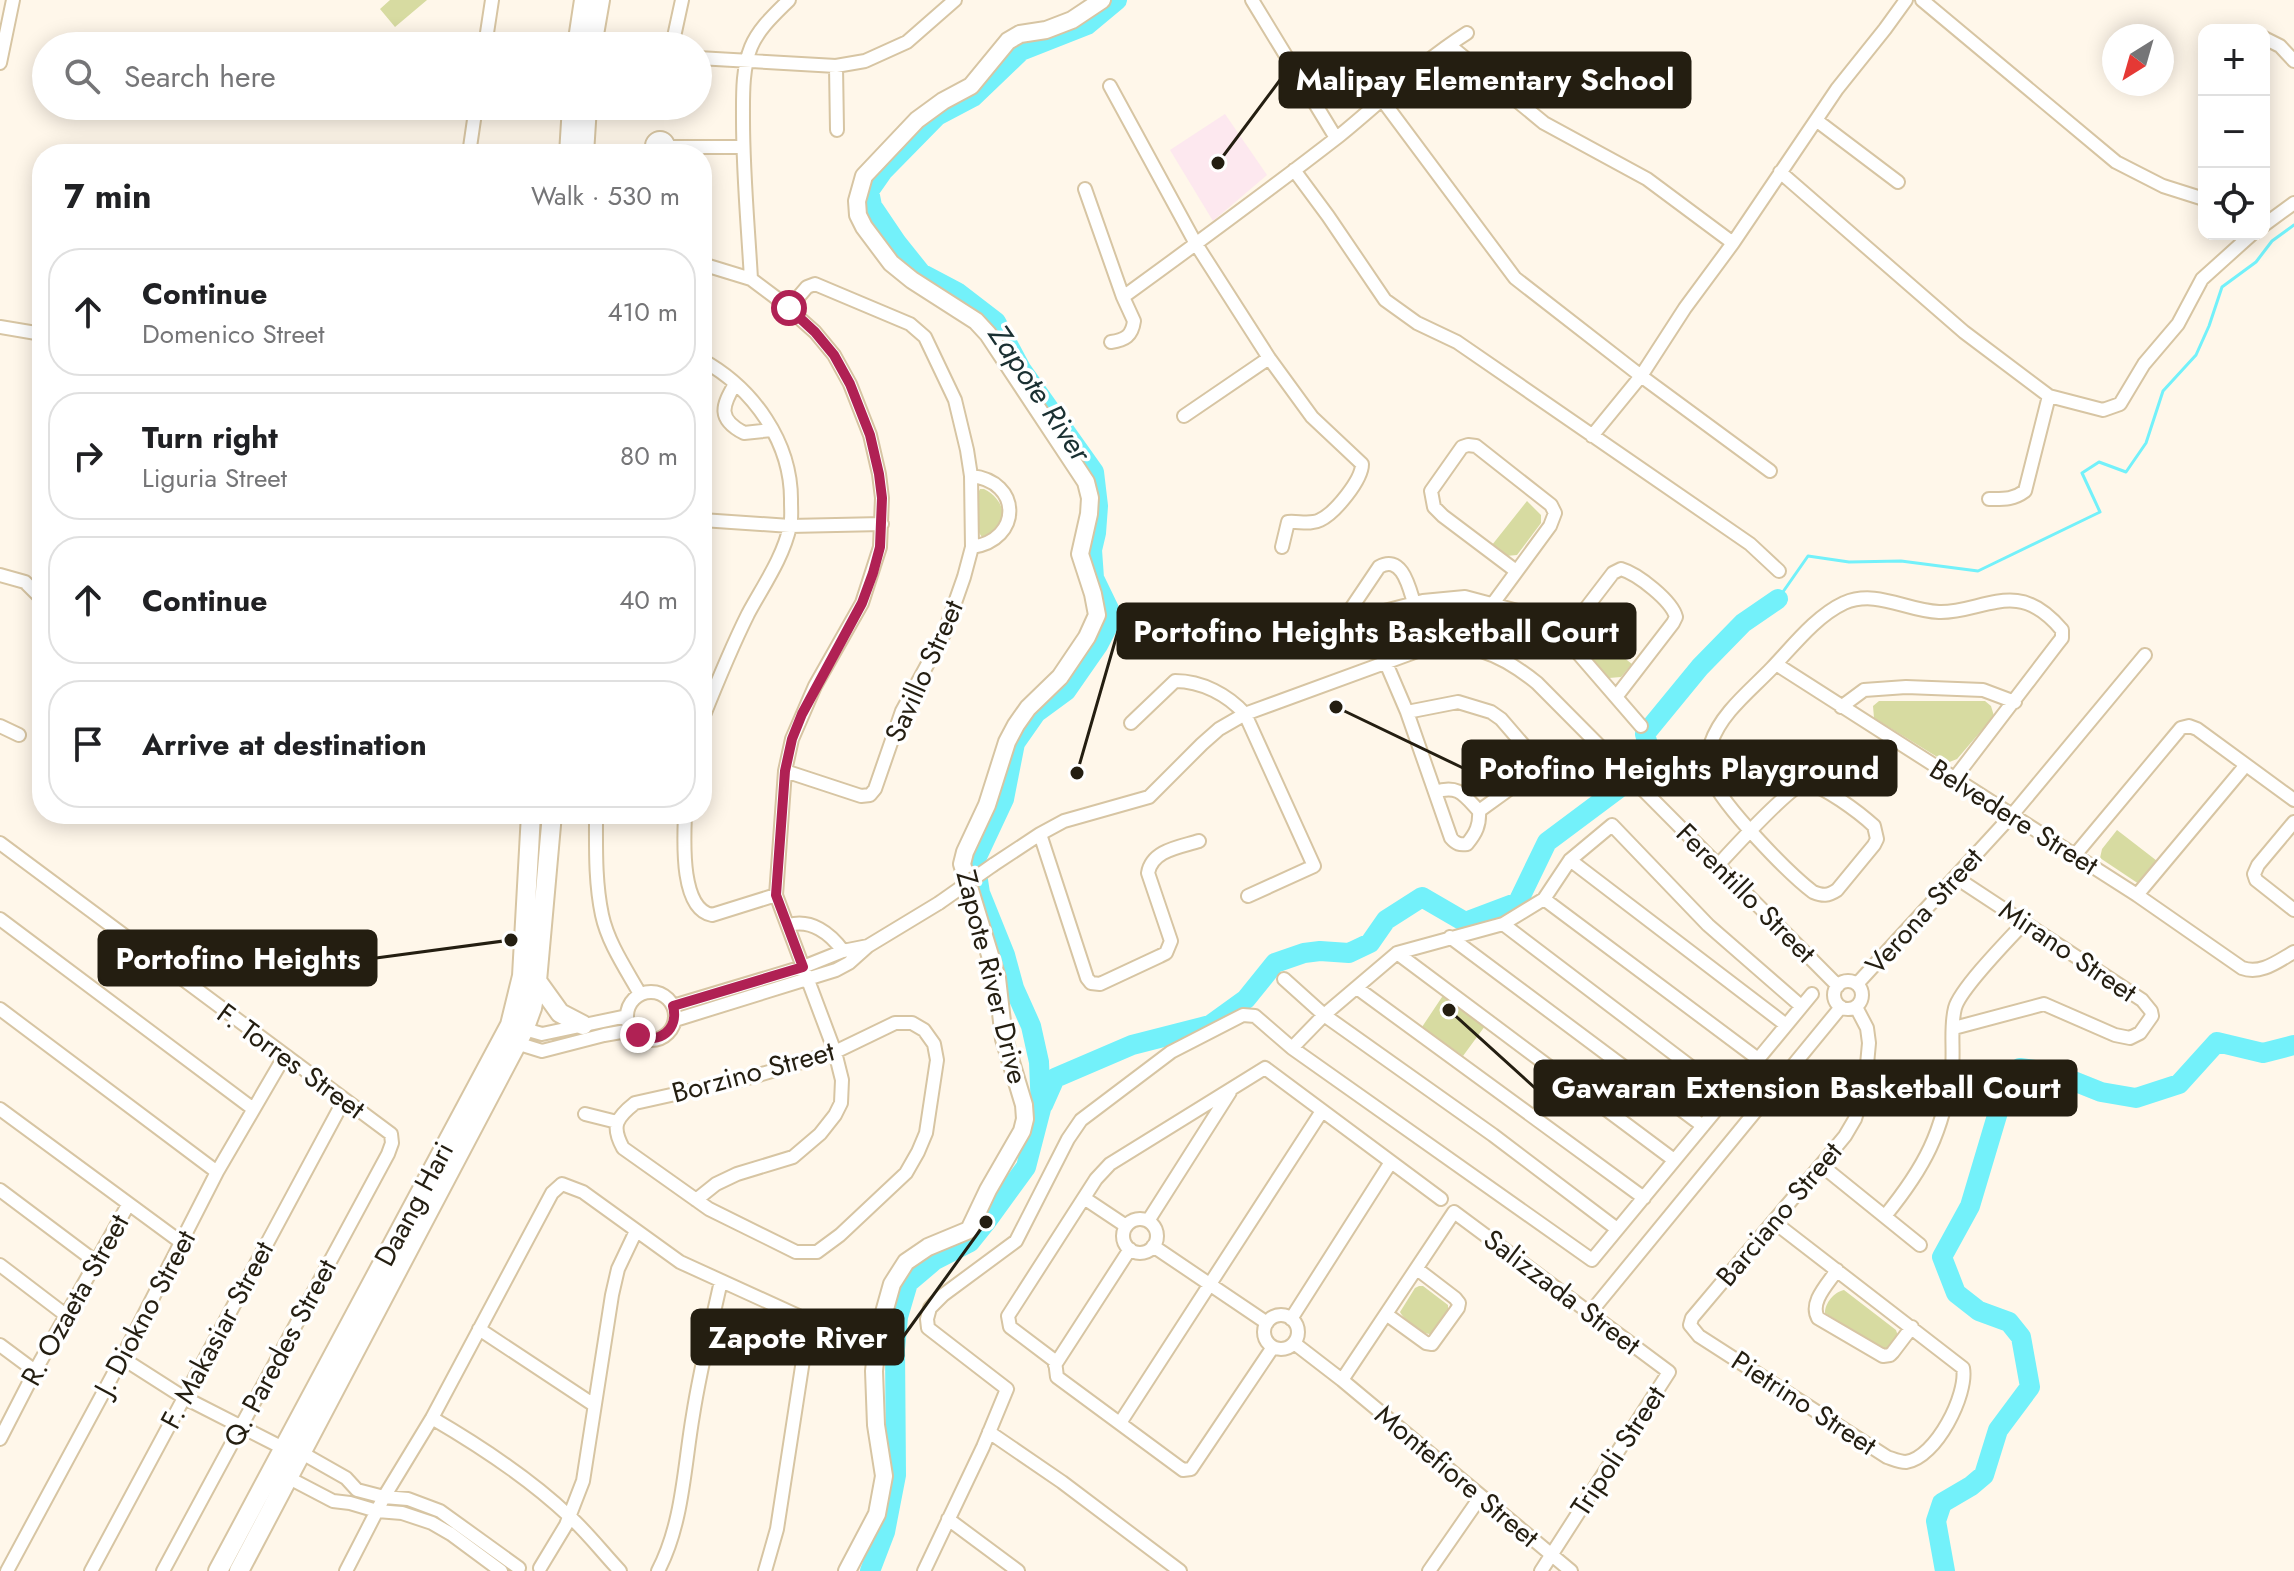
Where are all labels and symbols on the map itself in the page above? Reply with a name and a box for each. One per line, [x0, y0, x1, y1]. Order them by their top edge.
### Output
north arrow [2102, 24, 2174, 96]
callout: Malipay Elementary School [1280, 53, 1690, 107]
text: Malipay Elementary School [1296, 58, 1674, 101]
route start [771, 290, 807, 326]
water label: Zapote River [978, 315, 1103, 472]
street label: Savillo Street [874, 593, 974, 749]
callout: Portofino Heights Basketball Court [1118, 604, 1635, 658]
text: Portofino Heights Basketball Court [1133, 610, 1619, 653]
callout: Potofino Heights Playground [1463, 741, 1896, 795]
text: Potofino Heights Playground [1479, 747, 1879, 790]
street label: Belvedere Street [1922, 749, 2107, 885]
street label: Ferentillo Street [1667, 814, 1825, 972]
street label: Verona Street [1856, 838, 1992, 984]
street label: Zapote River Drive [946, 866, 1038, 1088]
street label: Mirano Street [1991, 890, 2145, 1012]
callout: Portofino Heights [99, 931, 376, 985]
text: Portofino Heights [115, 937, 361, 980]
street label: F. Torres Street [209, 993, 374, 1129]
route end [620, 1017, 656, 1053]
street label: Borzino Street [667, 1031, 839, 1113]
callout: Gawaran Extension Basketball Court [1535, 1061, 2076, 1115]
text: Gawaran Extension Basketball Court [1551, 1066, 2061, 1109]
street label: Barciano Street [1706, 1133, 1852, 1295]
street label: Daang Hari [364, 1135, 464, 1273]
street label: R. Ozaeta Street [11, 1206, 139, 1393]
street label: Salizzada Street [1475, 1219, 1649, 1365]
street label: J. Diokno Street [82, 1223, 206, 1407]
street label: F. Makasiar Street [150, 1233, 284, 1436]
street label: Q. Paredes Street [213, 1252, 347, 1454]
callout: Zapote River [692, 1310, 903, 1364]
text: Zapote River [708, 1316, 888, 1359]
street label: Pietrino Street [1723, 1341, 1885, 1466]
street label: Tripoli Street [1561, 1378, 1676, 1524]
street label: Montefiore Street [1366, 1395, 1548, 1557]

